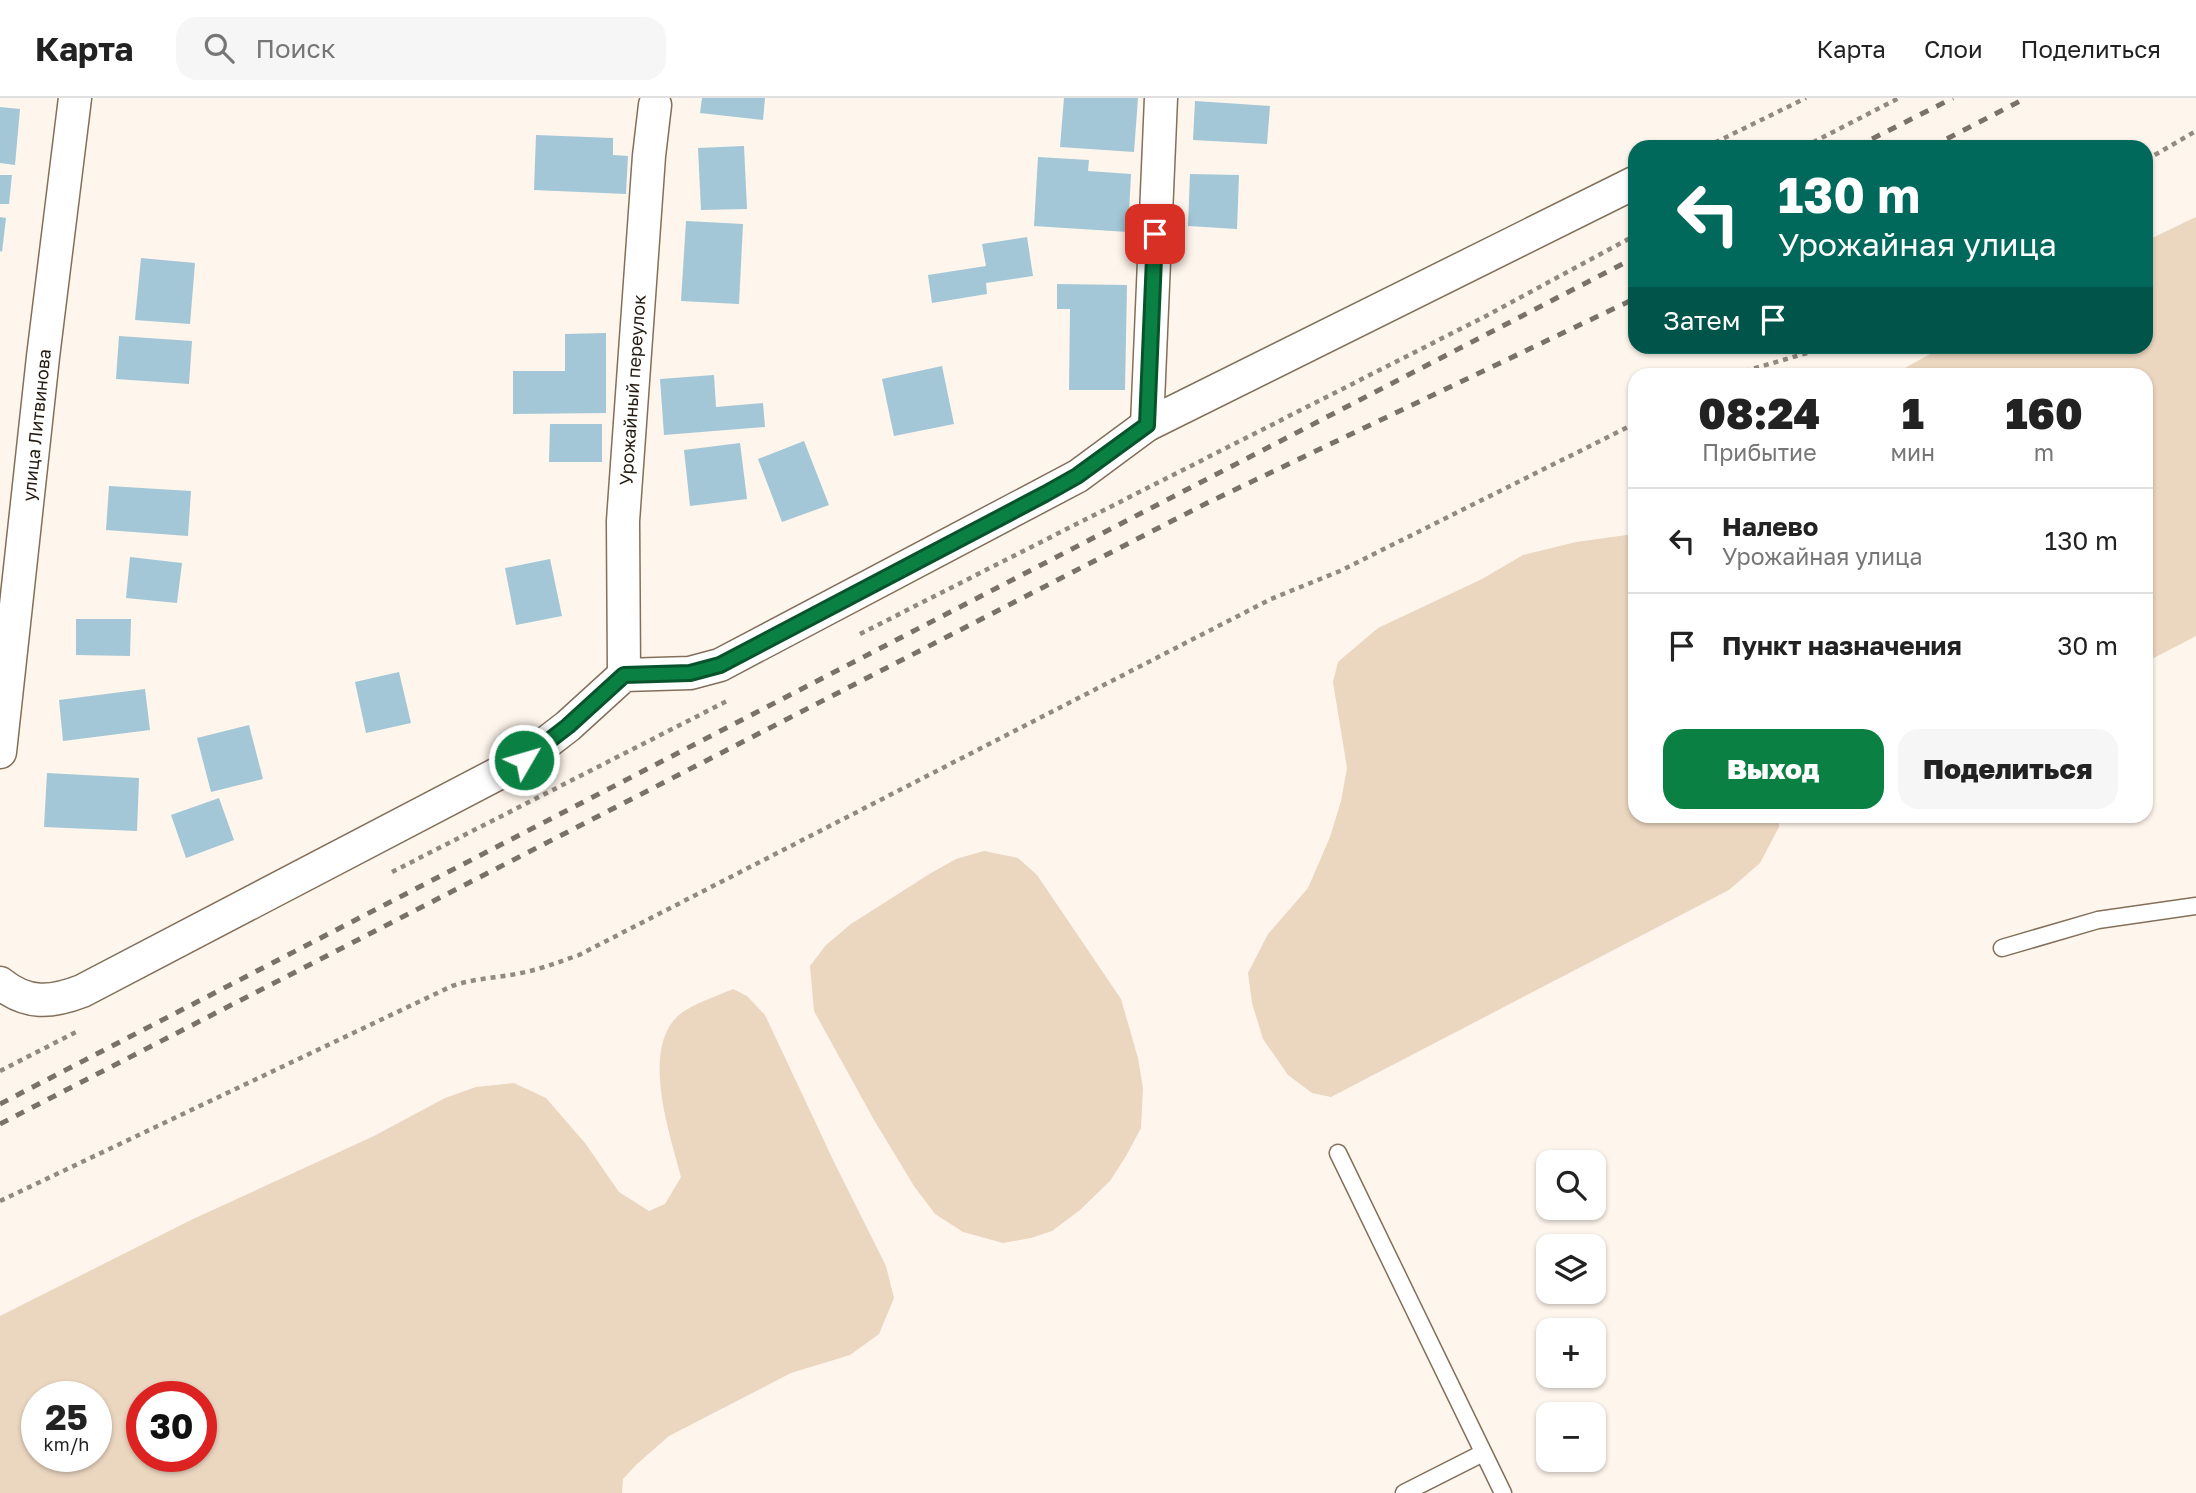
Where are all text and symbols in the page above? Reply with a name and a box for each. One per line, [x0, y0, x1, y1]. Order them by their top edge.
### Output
search box [176, 17, 666, 80]
text: Карта [35, 29, 134, 68]
icon: search [200, 29, 238, 67]
text: Поиск [256, 33, 336, 64]
text: Карта [1816, 34, 1886, 63]
text: Слои [1924, 34, 1983, 63]
text: Поделиться [2021, 34, 2161, 63]
text: 130 m [1778, 165, 1920, 224]
icon: left [1663, 168, 1754, 259]
pin [1125, 204, 1185, 264]
icon: arrive [1136, 215, 1174, 253]
text: Урожайная улица [1778, 225, 2057, 263]
street label: Урожайный переулок [614, 294, 650, 486]
icon: arrive [1754, 301, 1792, 339]
text: Затем [1663, 305, 1740, 336]
street label: улица Литвинова [17, 348, 55, 502]
text: 08:24 [1698, 388, 1820, 438]
text: 1 [1902, 388, 1924, 438]
text: 160 [2005, 388, 2083, 438]
text: Прибытие [1702, 438, 1817, 466]
text: мин [1890, 438, 1935, 466]
text: m [2034, 438, 2054, 466]
text: Налево [1722, 511, 1818, 542]
icon: left [1663, 522, 1701, 560]
text: 130 m [2045, 525, 2118, 556]
text: Урожайная улица [1722, 542, 1922, 570]
icon: arrive [1663, 627, 1701, 665]
text: Пункт назначения [1722, 630, 1962, 661]
text: 30 m [2057, 630, 2118, 661]
position arrow [487, 723, 561, 797]
button: Выход [1663, 729, 1884, 809]
button: Поделиться [1898, 729, 2118, 809]
map controls [1536, 1150, 1606, 1472]
button: search [1536, 1150, 1606, 1220]
button: layers [1536, 1234, 1606, 1304]
button: + [1536, 1318, 1606, 1388]
speed limit sign: 30 [126, 1381, 217, 1472]
text: 25 [45, 1396, 88, 1438]
button: − [1536, 1402, 1606, 1472]
text: km/h [44, 1433, 89, 1455]

